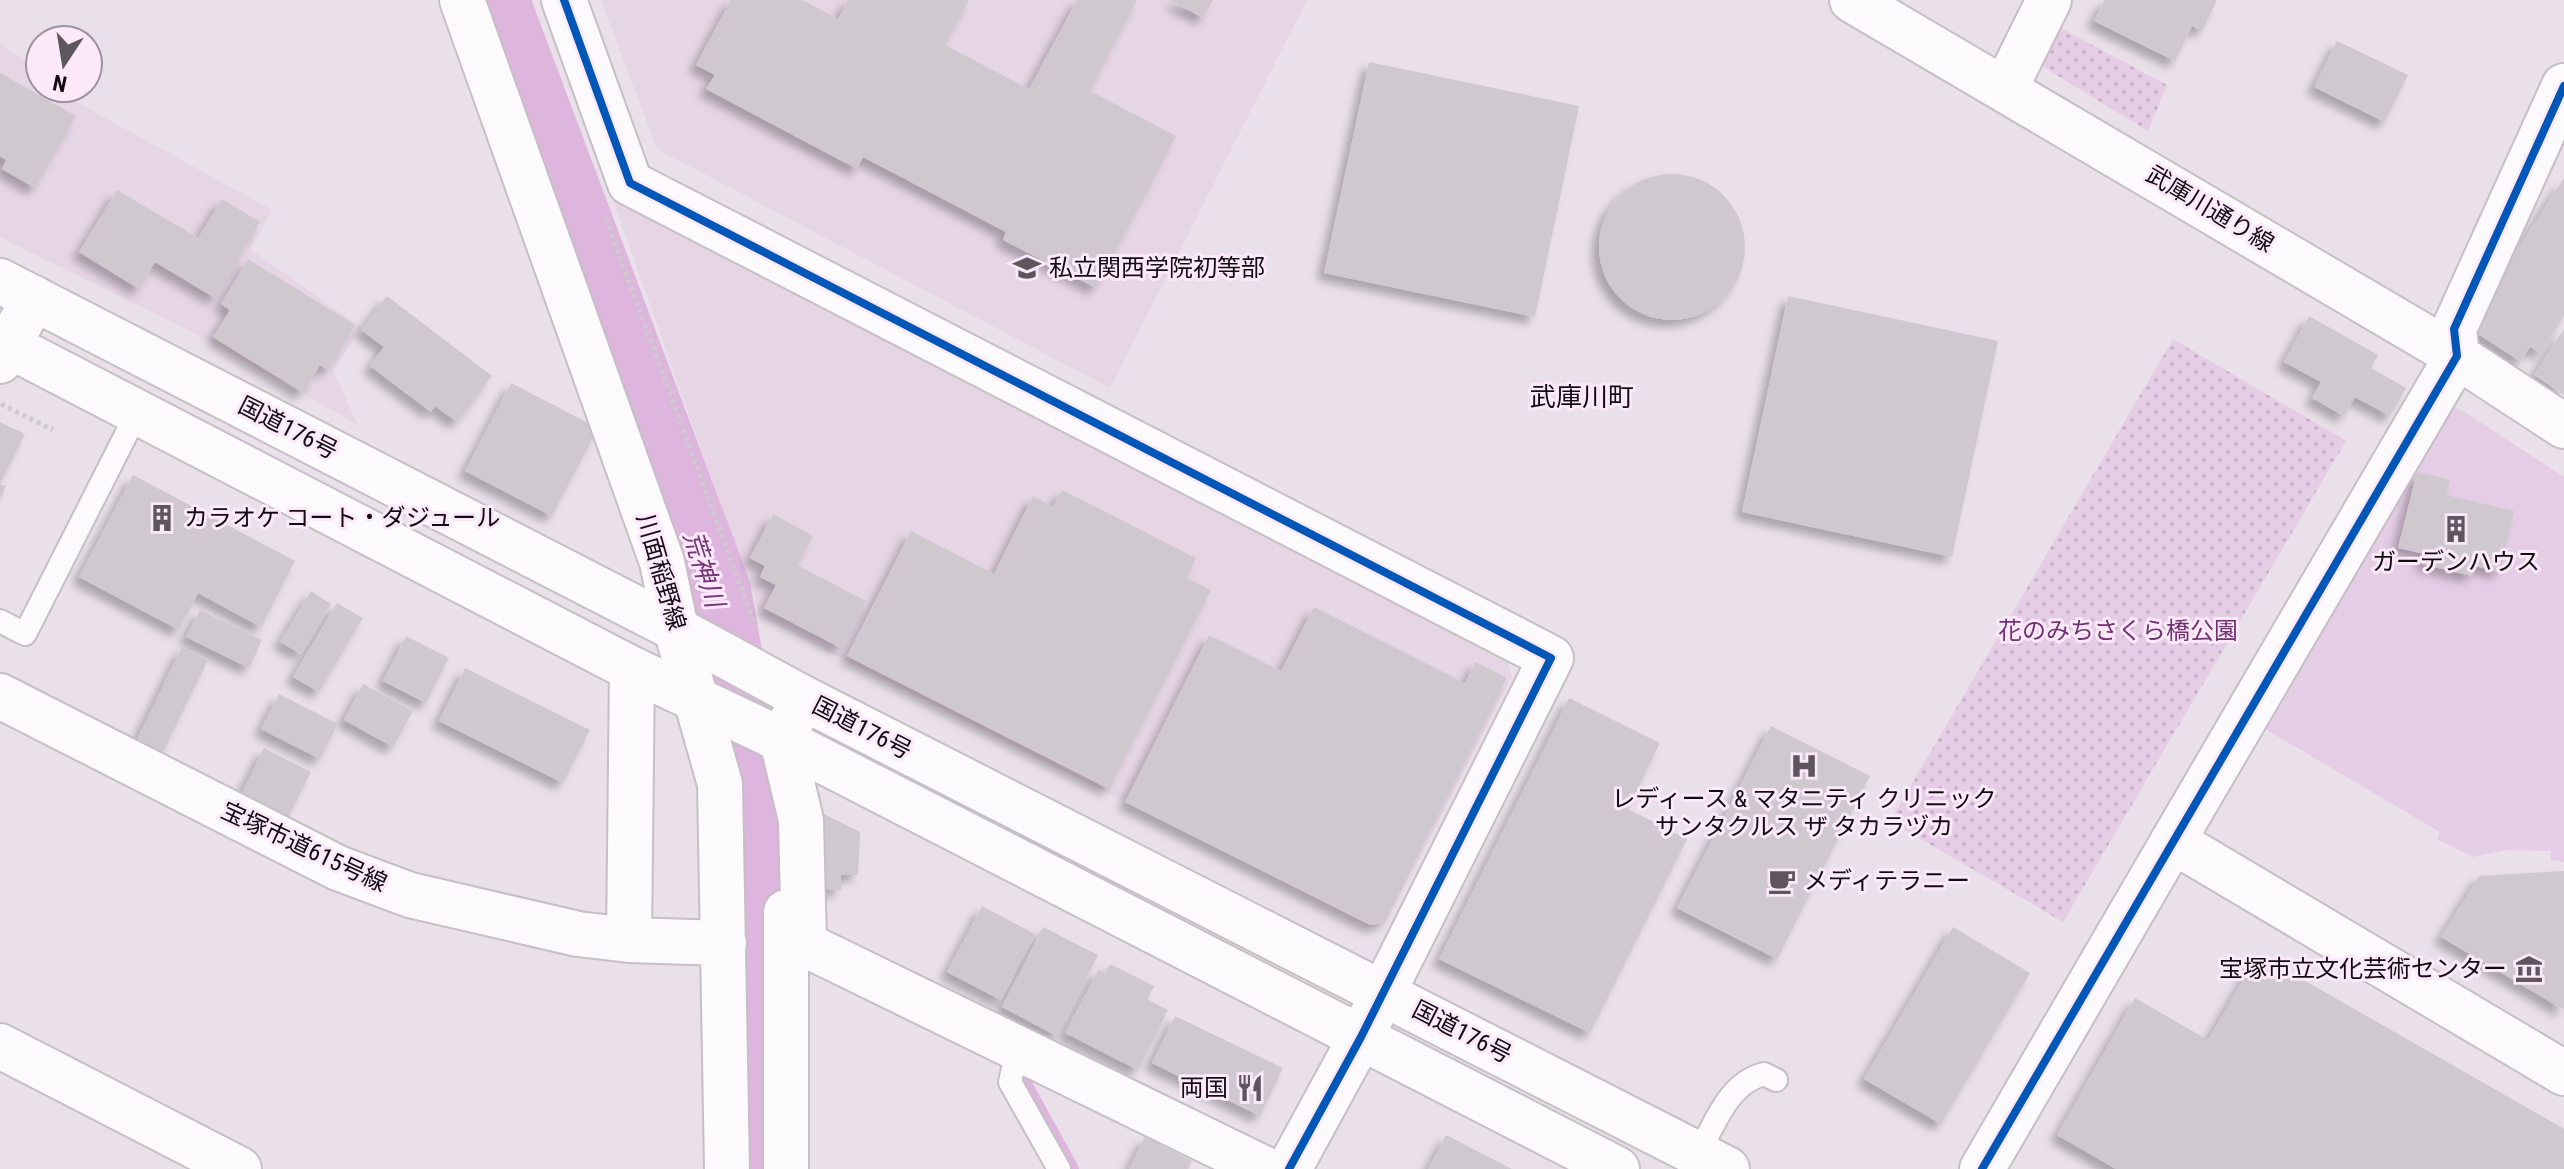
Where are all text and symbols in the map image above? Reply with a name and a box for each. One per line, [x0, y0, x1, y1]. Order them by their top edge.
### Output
north arrow [24, 24, 104, 104]
text: N [51, 69, 69, 97]
street label: 武庫川通り線 [2141, 160, 2279, 258]
school or university icon: 私立関西学院初等部 [1012, 253, 1042, 283]
place label: 私立関西学院初等部 [1049, 254, 1265, 282]
district label: 武庫川町 [1530, 382, 1634, 412]
street label: 国道176号 [234, 391, 342, 465]
building icon: カラオケ コート・ダジュール [147, 503, 177, 533]
place label: カラオケ コート・ダジュール [184, 504, 500, 532]
street label: 川面稲野線 [631, 510, 691, 634]
building icon: ガーデンハウス [2441, 514, 2471, 544]
water label: 荒神川 [678, 527, 731, 614]
place label: ガーデンハウス [2372, 548, 2540, 576]
park label: 花のみちさくら橋公園 [1998, 617, 2238, 645]
street label: 国道176号 [808, 691, 916, 765]
hospital icon: レディース & マタニティ クリニック サンタクルス ザ タカラヅカ [1789, 751, 1819, 781]
place label: レディース & マタニティ クリニック サンタクルス ザ タカラヅカ [1611, 785, 1997, 841]
street label: 宝塚市道615号線 [217, 796, 391, 898]
cafe icon: メディテラニー [1767, 866, 1797, 896]
place label: メディテラニー [1804, 867, 1970, 895]
museum icon: 宝塚市立文化芸術センター [2514, 954, 2544, 984]
place label: 宝塚市立文化芸術センター [2219, 955, 2507, 983]
street label: 国道176号 [1408, 995, 1516, 1069]
restaurant icon: 両国 [1235, 1073, 1265, 1103]
place label: 両国 [1180, 1074, 1228, 1102]

